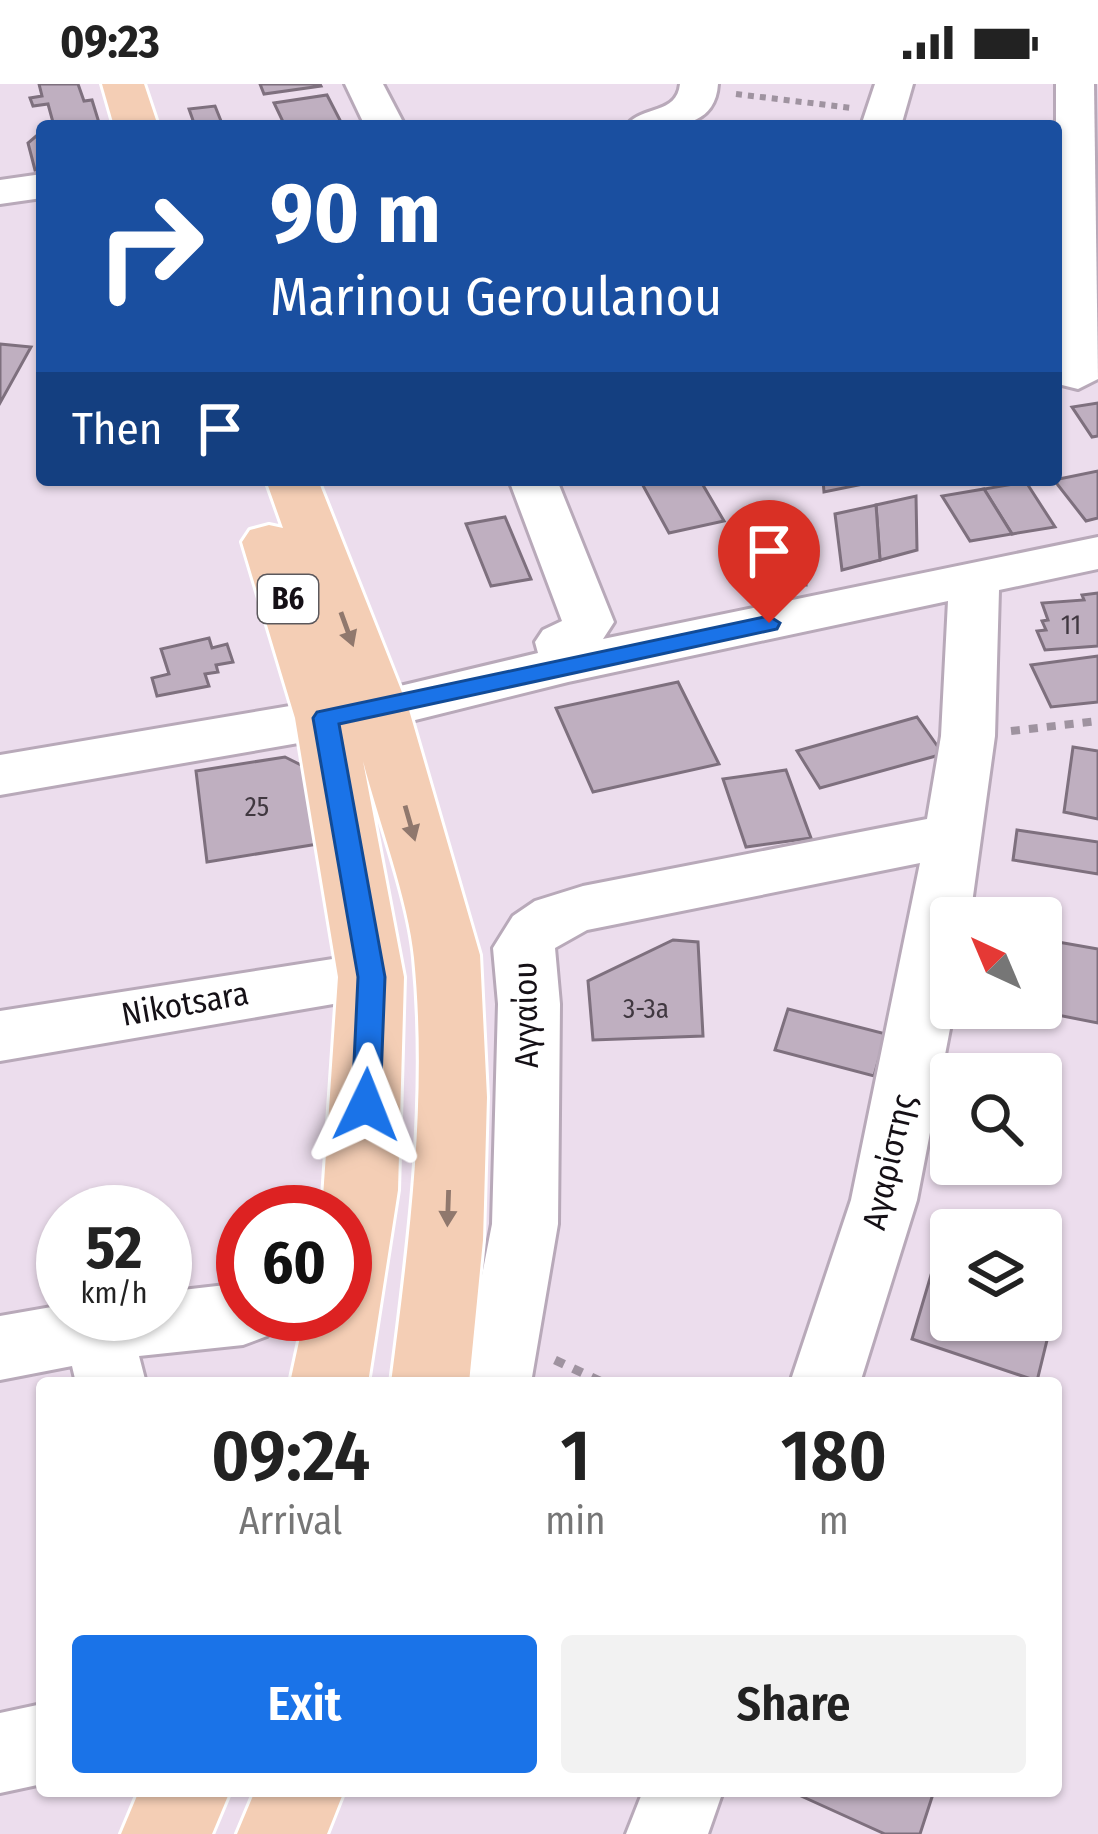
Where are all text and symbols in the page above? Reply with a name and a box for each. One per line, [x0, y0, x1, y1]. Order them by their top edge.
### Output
text: 09:23 [60, 15, 160, 69]
text: 90 m [270, 163, 441, 264]
icon: right [72, 168, 228, 324]
text: Marinou Geroulanou [270, 265, 722, 329]
icon: arrive [187, 396, 253, 462]
text: Then [72, 402, 163, 456]
pin [718, 500, 820, 623]
icon: arrive [736, 518, 802, 584]
road number: B6 [258, 575, 318, 623]
house number: 11 [1061, 609, 1081, 641]
one-way arrow [339, 612, 357, 648]
house number: 25 [245, 791, 269, 823]
one-way arrow [402, 805, 420, 842]
north arrow [930, 897, 1062, 1029]
map controls [930, 897, 1062, 1341]
street label: Αγγαίου [505, 961, 547, 1069]
street label: Nikotsara [118, 973, 252, 1035]
house number: 3-3a [623, 993, 669, 1025]
position arrow [303, 1042, 429, 1168]
button: search [930, 1053, 1062, 1185]
street label: Αγαρίστης [854, 1090, 924, 1234]
speed limit sign: 60 [216, 1185, 372, 1341]
one-way arrow [438, 1190, 457, 1228]
button: layers [930, 1209, 1062, 1341]
text: 52 [86, 1212, 142, 1284]
text: km/h [81, 1275, 147, 1311]
text: 09:24 [211, 1413, 370, 1499]
text: 1 [560, 1413, 590, 1499]
text: 180 [781, 1413, 887, 1499]
text: Arrival [239, 1498, 342, 1544]
text: min [545, 1498, 606, 1544]
text: m [819, 1498, 849, 1544]
button: Exit [72, 1635, 537, 1773]
button: Share [561, 1635, 1026, 1773]

